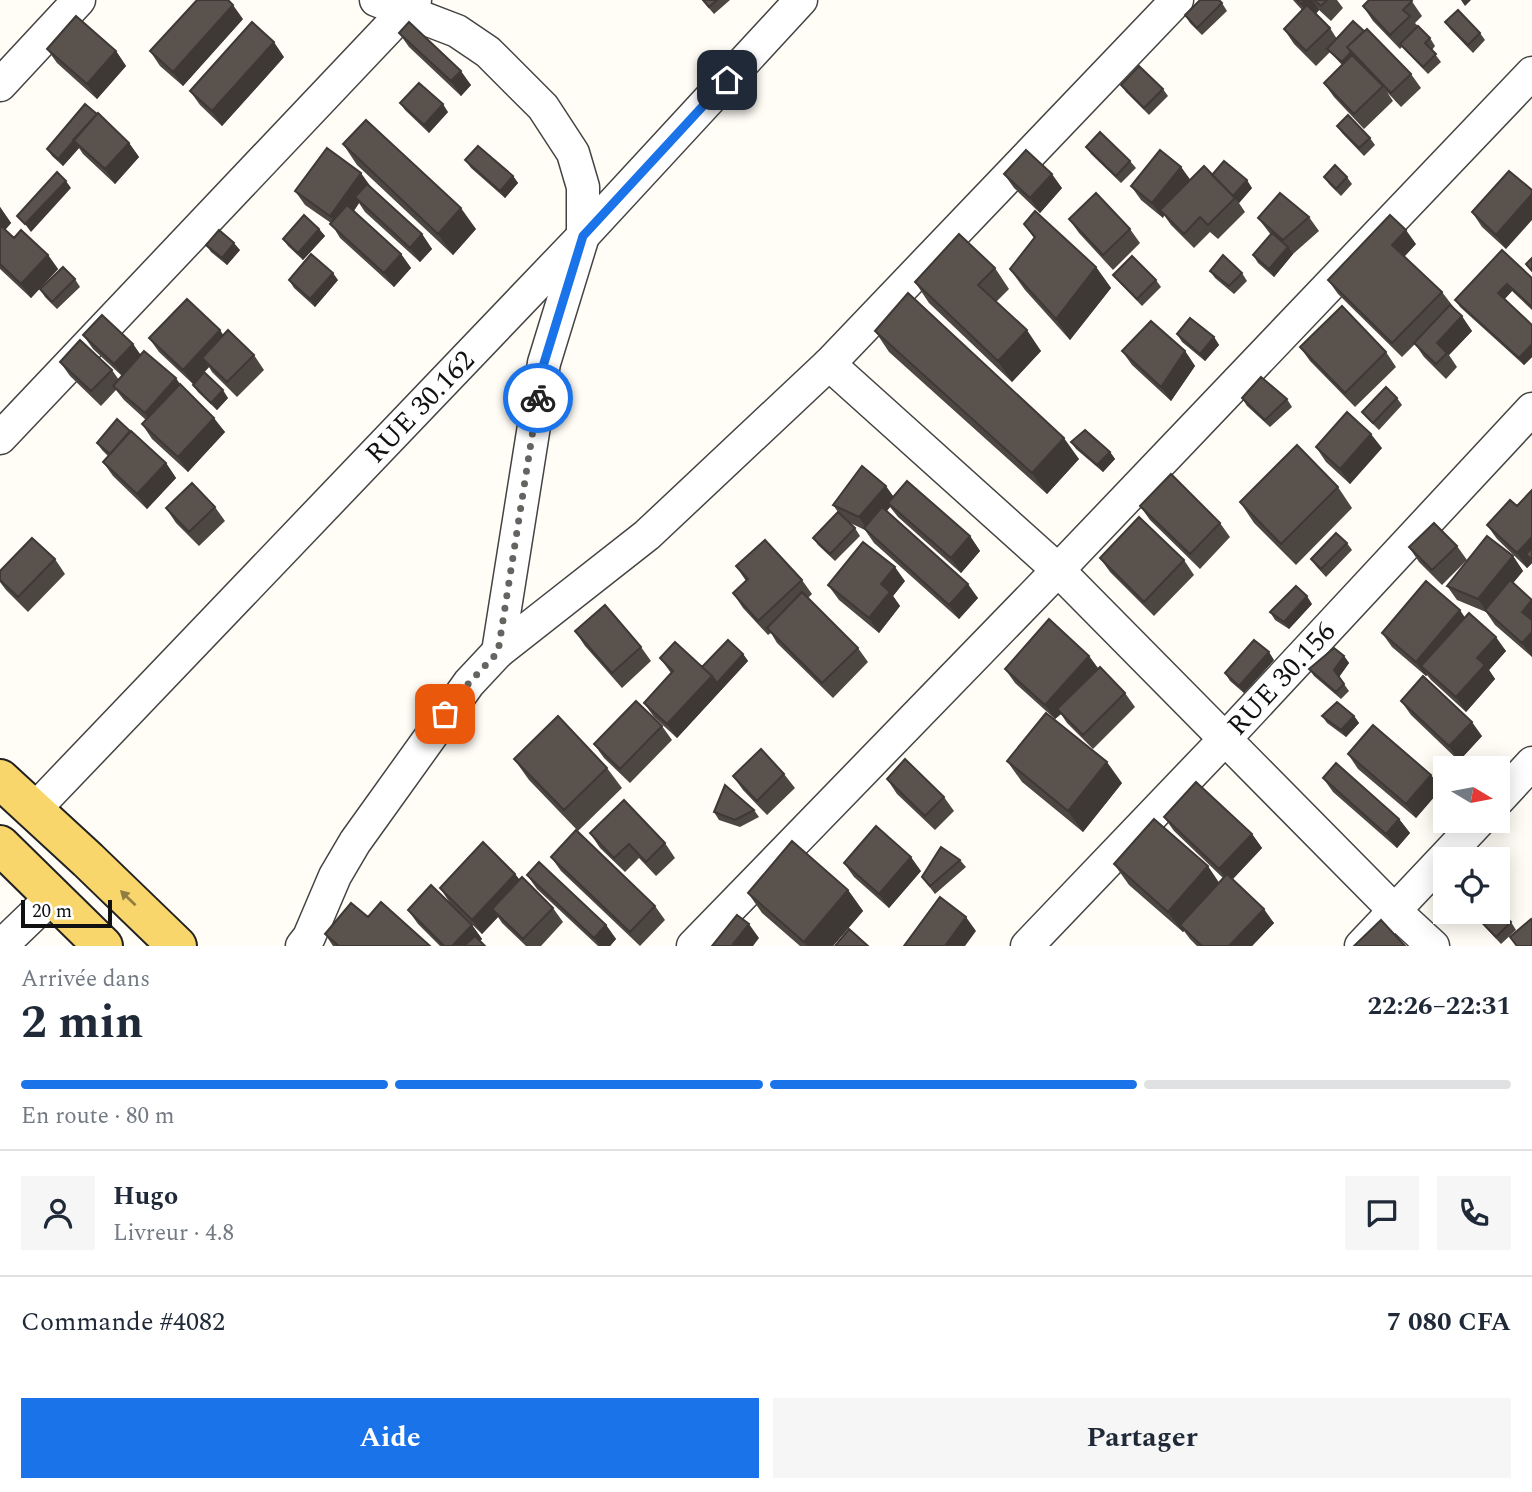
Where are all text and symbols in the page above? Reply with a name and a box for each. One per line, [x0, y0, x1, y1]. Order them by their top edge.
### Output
pin [697, 50, 757, 110]
icon: home [708, 61, 746, 99]
street label: RUE 30.162 [355, 340, 485, 473]
courier [503, 363, 573, 433]
icon: bike [519, 379, 557, 417]
street label: RUE 30.156 [1217, 612, 1346, 746]
pin [415, 684, 475, 744]
icon: bag [426, 695, 464, 733]
north arrow [1433, 756, 1510, 833]
map controls [1433, 756, 1510, 924]
button: locate [1433, 847, 1510, 924]
one-way arrow [120, 891, 137, 907]
scale bar [21, 897, 112, 929]
text: 20 m [32, 897, 72, 926]
text: Arrivée dans [21, 962, 150, 997]
text: 22:26–22:31 [1367, 986, 1511, 1026]
text: 2 min [21, 988, 143, 1058]
text: En route · 80 m [21, 1099, 175, 1134]
button: person [21, 1176, 95, 1250]
text: Hugo [113, 1176, 178, 1216]
button: chat [1345, 1176, 1419, 1250]
button: phone [1437, 1176, 1511, 1250]
text: Livreur · 4.8 [113, 1216, 234, 1251]
text: Commande #4082 [21, 1302, 225, 1342]
text: 7 080 CFA [1387, 1302, 1511, 1342]
button: Aide [21, 1398, 759, 1478]
button: Partager [773, 1398, 1511, 1478]

